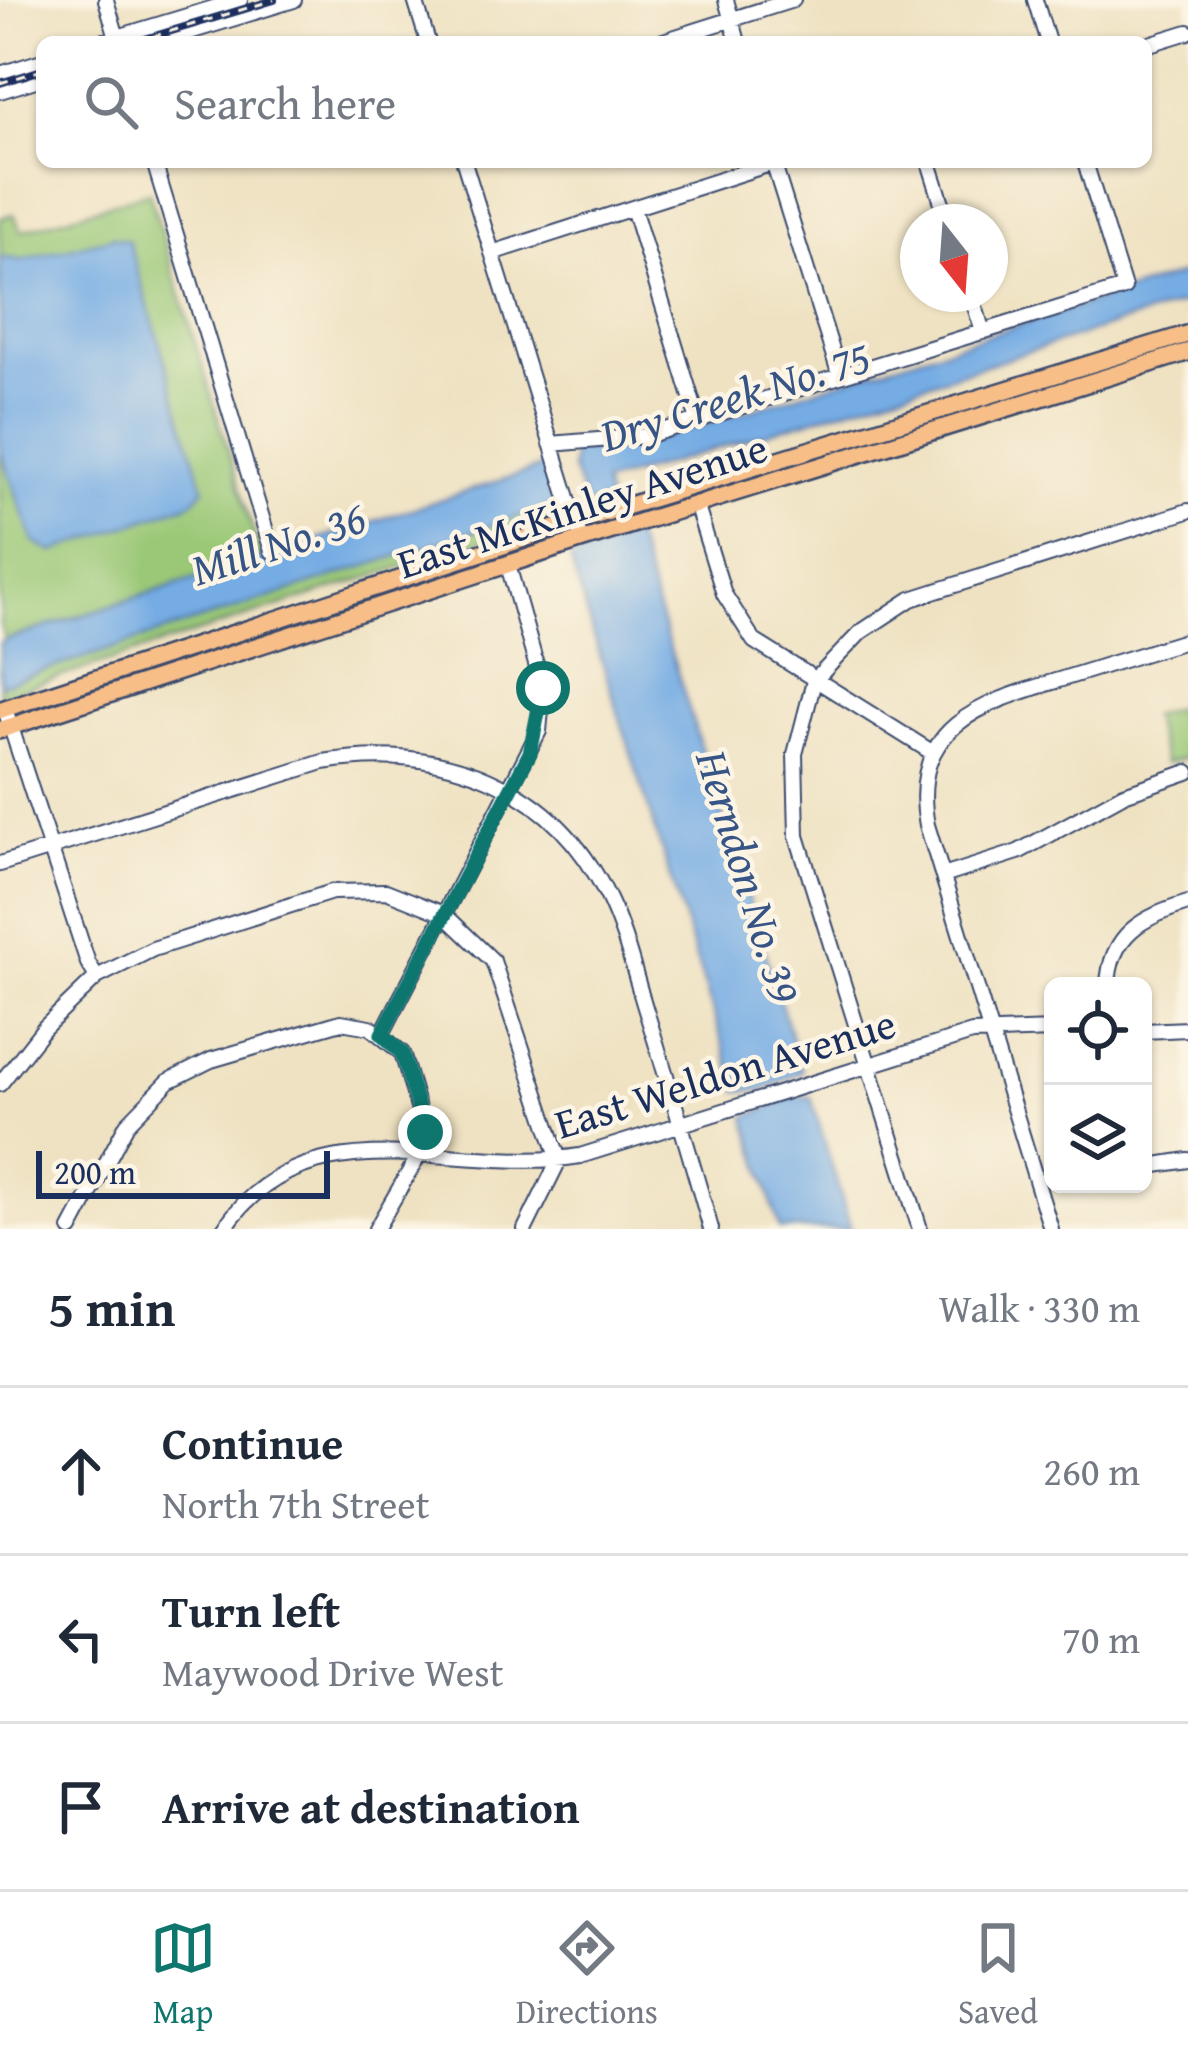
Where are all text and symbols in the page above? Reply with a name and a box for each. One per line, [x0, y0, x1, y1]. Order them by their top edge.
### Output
search box [36, 36, 1152, 168]
icon: search [78, 69, 144, 135]
text: Search here [174, 70, 396, 135]
north arrow [900, 204, 1008, 312]
water label: Dry Creek No. 75 [591, 324, 878, 468]
street label: East McKinley Avenue [389, 416, 775, 593]
water label: Mill No. 36 [182, 484, 373, 601]
route start [516, 661, 570, 715]
water label: Herndon No. 39 [680, 741, 819, 1010]
map controls [1044, 977, 1152, 1193]
button: locate [1044, 977, 1152, 1085]
street label: East Weldon Avenue [547, 992, 903, 1153]
button: layers [1044, 1085, 1152, 1193]
route end [398, 1105, 452, 1159]
scale bar [36, 1145, 330, 1198]
text: 200 m [54, 1148, 136, 1196]
text: 5 min [48, 1270, 175, 1345]
text: Walk · 330 m [939, 1279, 1140, 1336]
text: Continue [162, 1410, 343, 1475]
icon: ahead [48, 1438, 114, 1504]
text: 260 m [1043, 1442, 1140, 1499]
text: North 7th Street [162, 1475, 429, 1532]
text: Turn left [162, 1578, 340, 1643]
icon: left [48, 1606, 114, 1672]
text: 70 m [1062, 1610, 1140, 1667]
text: Maywood Drive West [162, 1643, 503, 1700]
icon: arrive [48, 1774, 114, 1840]
text: Arrive at destination [162, 1774, 580, 1839]
tab: Map [150, 1915, 216, 2035]
tab: Directions [516, 1915, 658, 2035]
tab: Saved [958, 1915, 1038, 2035]

